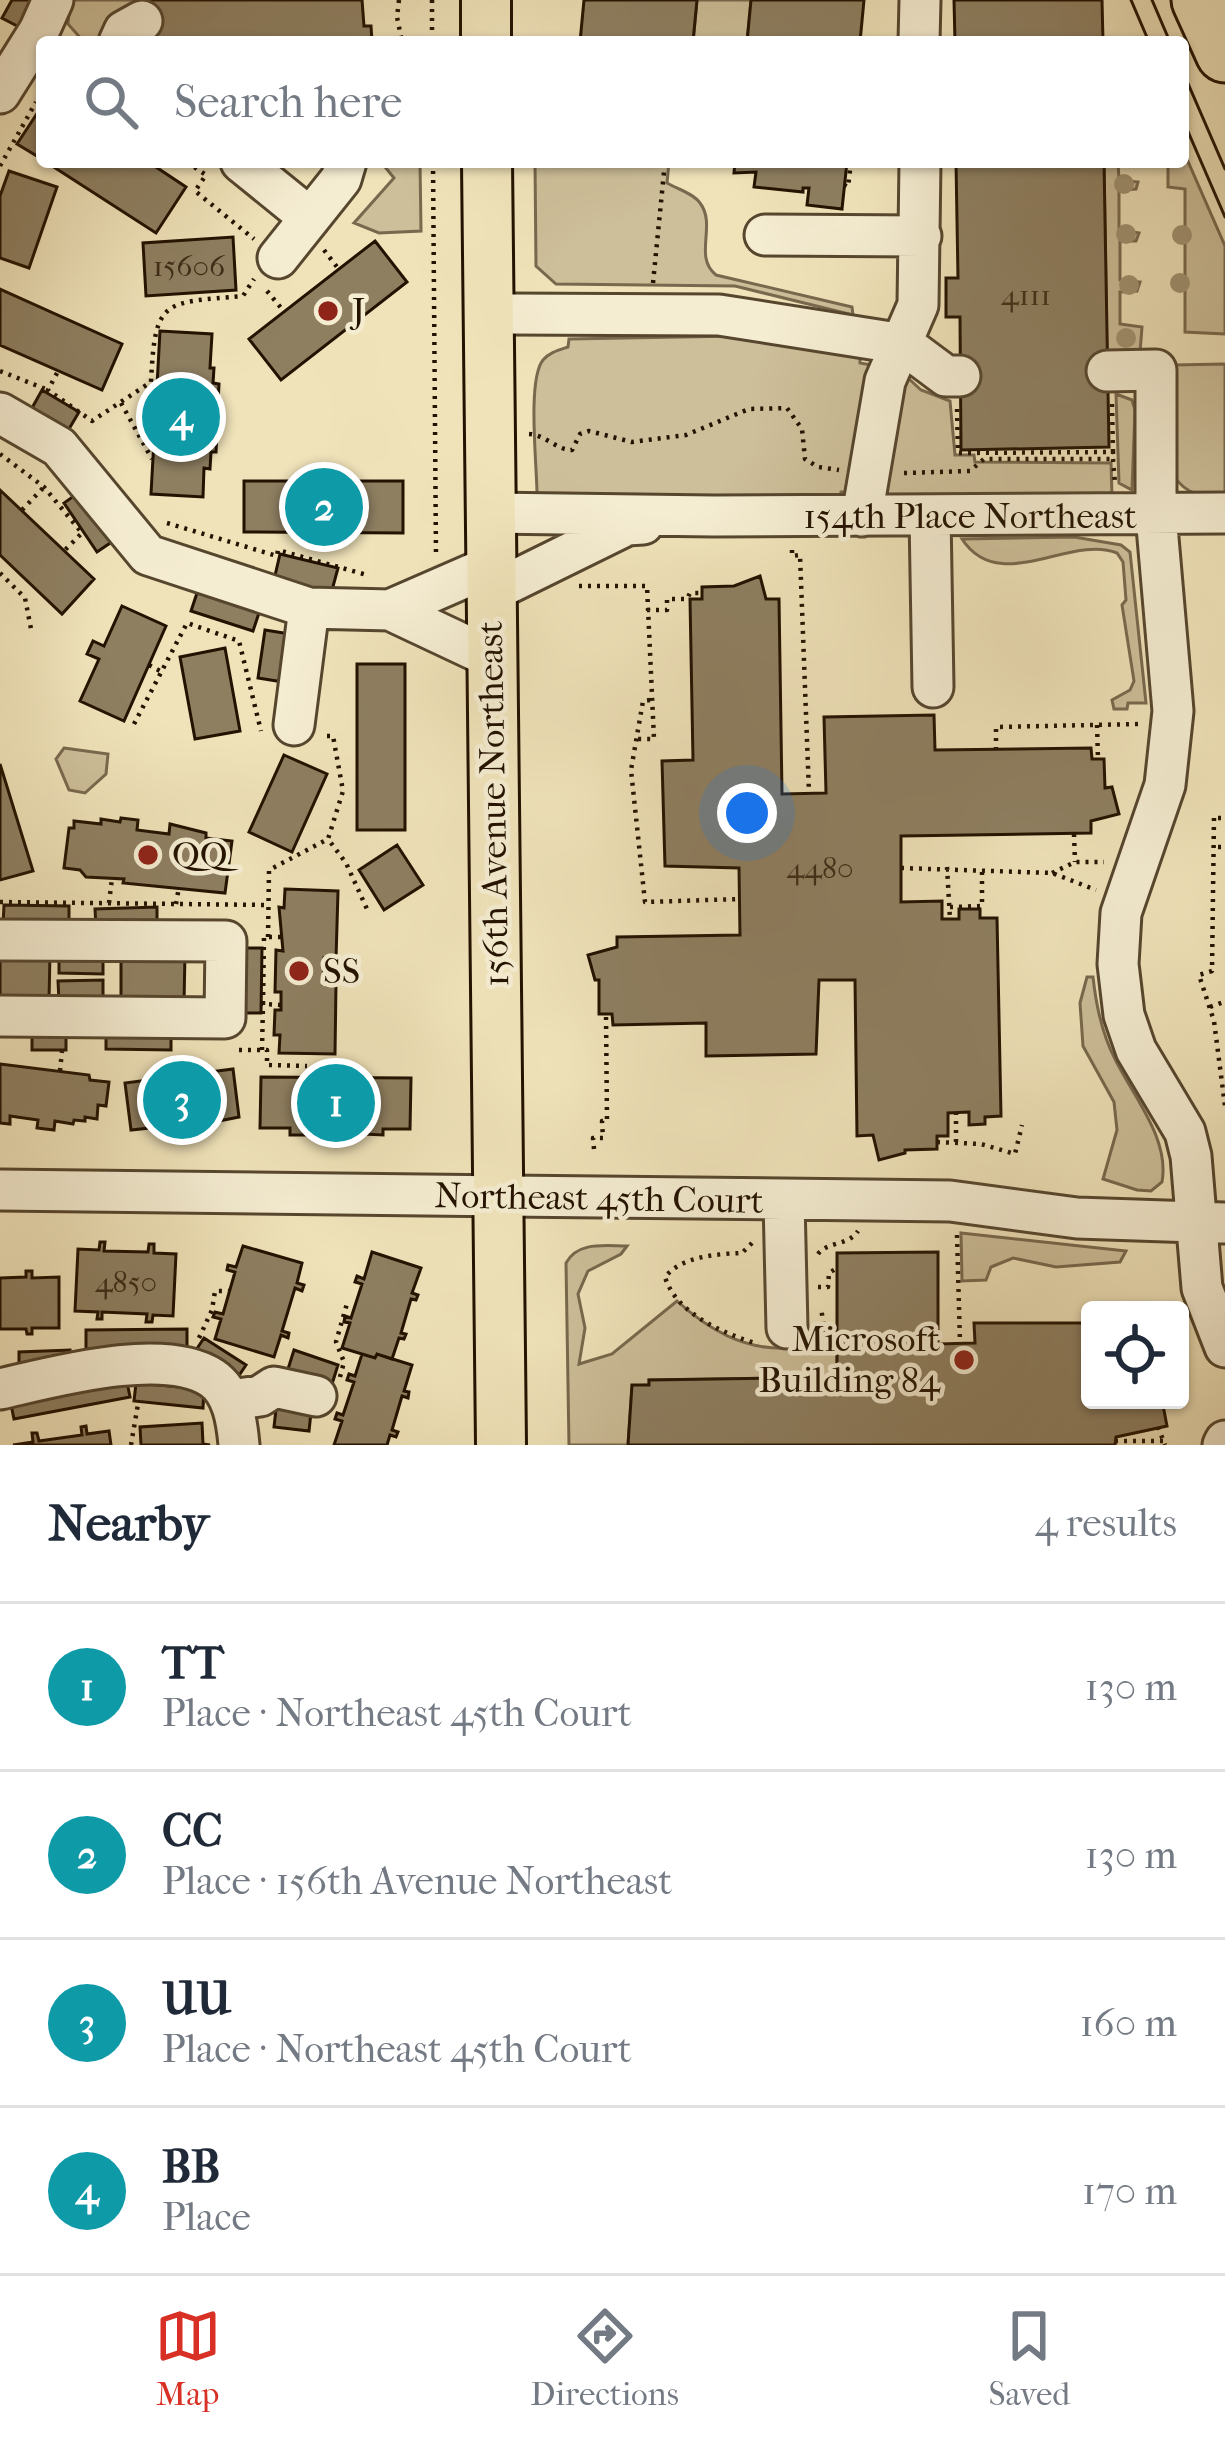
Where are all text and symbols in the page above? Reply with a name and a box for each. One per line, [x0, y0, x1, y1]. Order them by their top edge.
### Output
search box [36, 36, 1189, 168]
icon: search [78, 69, 144, 135]
text: Search here [174, 76, 402, 129]
house number: 15606 [153, 249, 226, 284]
house number: 4111 [1001, 278, 1051, 313]
place label: J [349, 290, 366, 332]
marker: J [315, 298, 341, 324]
pin: 4 [142, 372, 220, 462]
pin: 2 [285, 462, 363, 552]
street label: 154th Place Northeast [803, 495, 1137, 537]
street label: 156th Avenue Northeast [469, 620, 517, 987]
your location [717, 783, 777, 843]
place label: QQ [172, 834, 239, 876]
marker: QQ [135, 842, 161, 868]
house number: 4480 [786, 851, 854, 886]
place label: SS [323, 950, 360, 992]
marker: SS [286, 958, 312, 984]
pin: 3 [143, 1055, 221, 1145]
pin: 1 [297, 1058, 375, 1148]
street label: Northeast 45th Court [434, 1174, 764, 1222]
house number: 4850 [95, 1265, 157, 1300]
map controls [1081, 1301, 1189, 1409]
button: locate [1081, 1301, 1189, 1409]
place label: Microsoft Building 84 [759, 1318, 941, 1401]
marker: Microsoft Building 84 [951, 1347, 977, 1373]
text: Nearby [48, 1493, 209, 1553]
text: 4 results [1035, 1500, 1177, 1546]
text: TT [162, 1637, 224, 1690]
text: 1 [80, 1664, 94, 1710]
text: 130 m [1085, 1664, 1177, 1710]
text: Place · Northeast 45th Court [162, 1690, 632, 1736]
text: CC [162, 1805, 223, 1858]
text: 2 [77, 1832, 97, 1878]
text: 130 m [1085, 1832, 1177, 1878]
text: Place · 156th Avenue Northeast [162, 1858, 672, 1904]
text: UU [162, 1973, 231, 2026]
text: 3 [79, 2000, 95, 2046]
text: 160 m [1080, 2000, 1177, 2046]
text: Place · Northeast 45th Court [162, 2026, 632, 2072]
text: BB [162, 2141, 220, 2194]
text: 4 [75, 2168, 99, 2214]
text: 170 m [1082, 2168, 1177, 2214]
text: Place [162, 2194, 251, 2240]
tab: Map [155, 2303, 221, 2414]
tab: Directions [530, 2303, 679, 2414]
tab: Saved [988, 2303, 1070, 2414]

